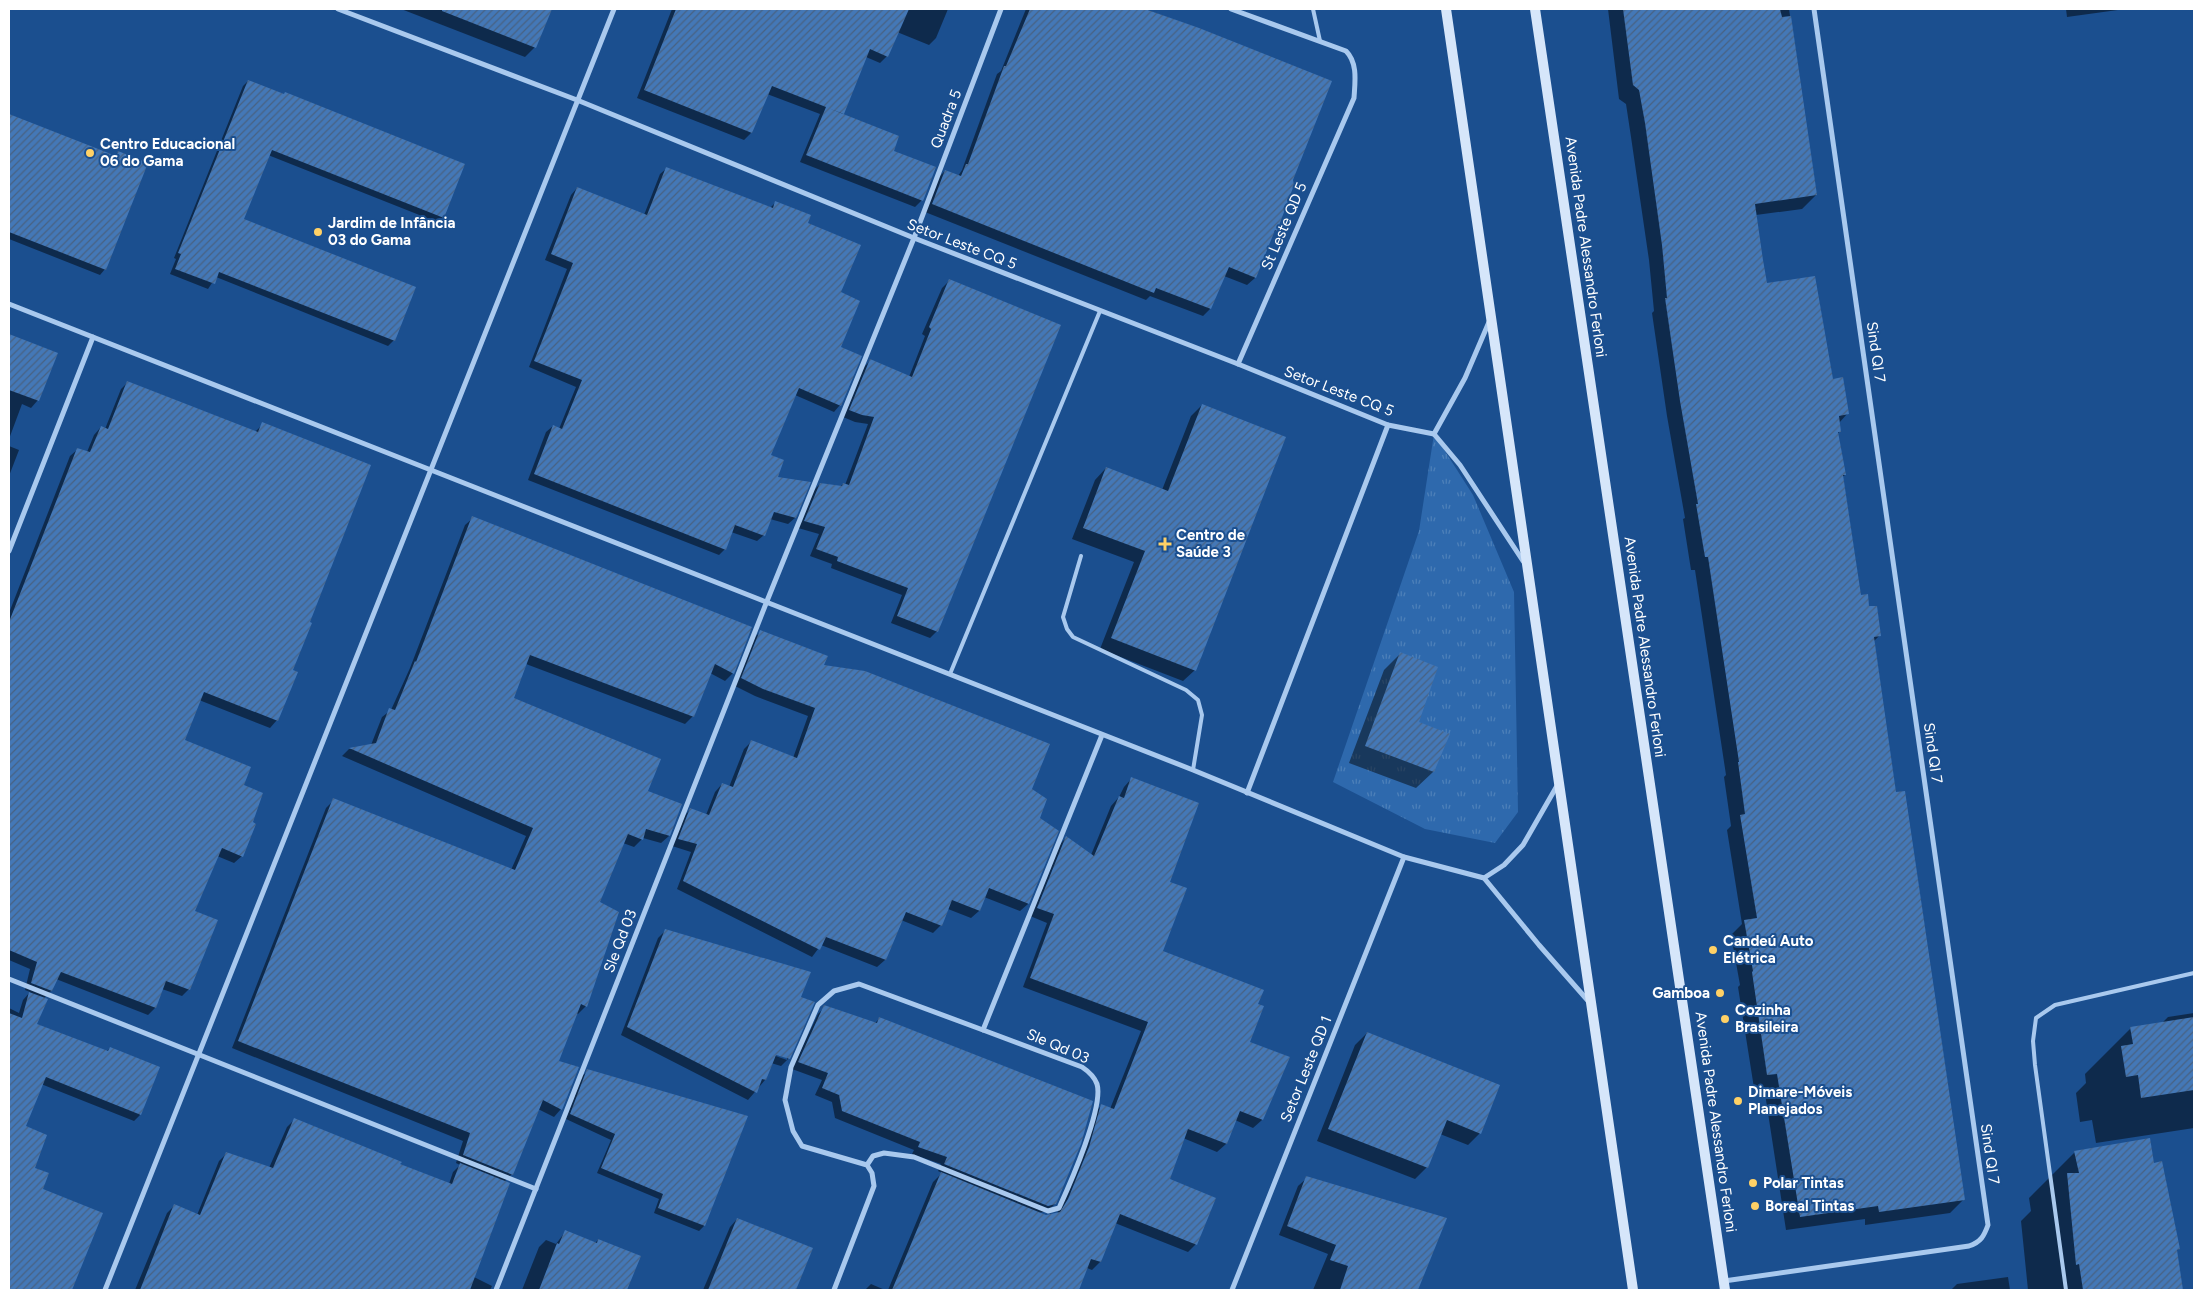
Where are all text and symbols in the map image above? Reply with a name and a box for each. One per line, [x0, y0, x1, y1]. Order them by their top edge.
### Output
street label: Quadra 5 [927, 87, 965, 151]
place label: Centro Educacional 06 do Gama [100, 135, 235, 170]
street label: Avenida Padre Alessandro Ferloni [1562, 135, 1610, 359]
marker: Centro Educacional 06 do Gama [84, 147, 96, 159]
street label: St Leste QD 5 [1257, 179, 1311, 273]
place label: Jardim de Infância 03 do Gama [328, 214, 455, 249]
street label: Setor Leste CQ 5 [905, 215, 1019, 273]
marker: Jardim de Infância 03 do Gama [312, 226, 324, 238]
street label: Sind QI 7 [1863, 320, 1889, 384]
street label: Setor Leste CQ 5 [1282, 362, 1396, 420]
place label: Centro de Saúde 3 [1176, 526, 1246, 561]
street label: Avenida Padre Alessandro Ferloni [1621, 535, 1669, 759]
marker: Centro de Saúde 3 [1158, 537, 1172, 551]
street label: Sind QI 7 [1920, 721, 1946, 785]
street label: Sle Qd 03 [600, 907, 640, 975]
place label: Candeú Auto Elétrica [1723, 932, 1814, 967]
marker: Candeú Auto Elétrica [1707, 944, 1719, 956]
place label: Gamboa [1652, 984, 1710, 1002]
marker: Gamboa [1714, 987, 1726, 999]
place label: Cozinha Brasileira [1735, 1001, 1798, 1036]
street label: Avenida Padre Alessandro Ferloni [1692, 1010, 1740, 1234]
street label: Setor Leste QD 1 [1277, 1013, 1335, 1125]
marker: Cozinha Brasileira [1719, 1013, 1731, 1025]
street label: Sle Qd 03 [1024, 1025, 1092, 1067]
place label: Dimare-Móveis Planejados [1748, 1083, 1852, 1118]
marker: Dimare-Móveis Planejados [1732, 1095, 1744, 1107]
street label: Sind QI 7 [1977, 1122, 2003, 1186]
place label: Polar Tintas [1763, 1174, 1844, 1192]
marker: Polar Tintas [1747, 1177, 1759, 1189]
place label: Boreal Tintas [1765, 1197, 1854, 1215]
marker: Boreal Tintas [1749, 1200, 1761, 1212]

